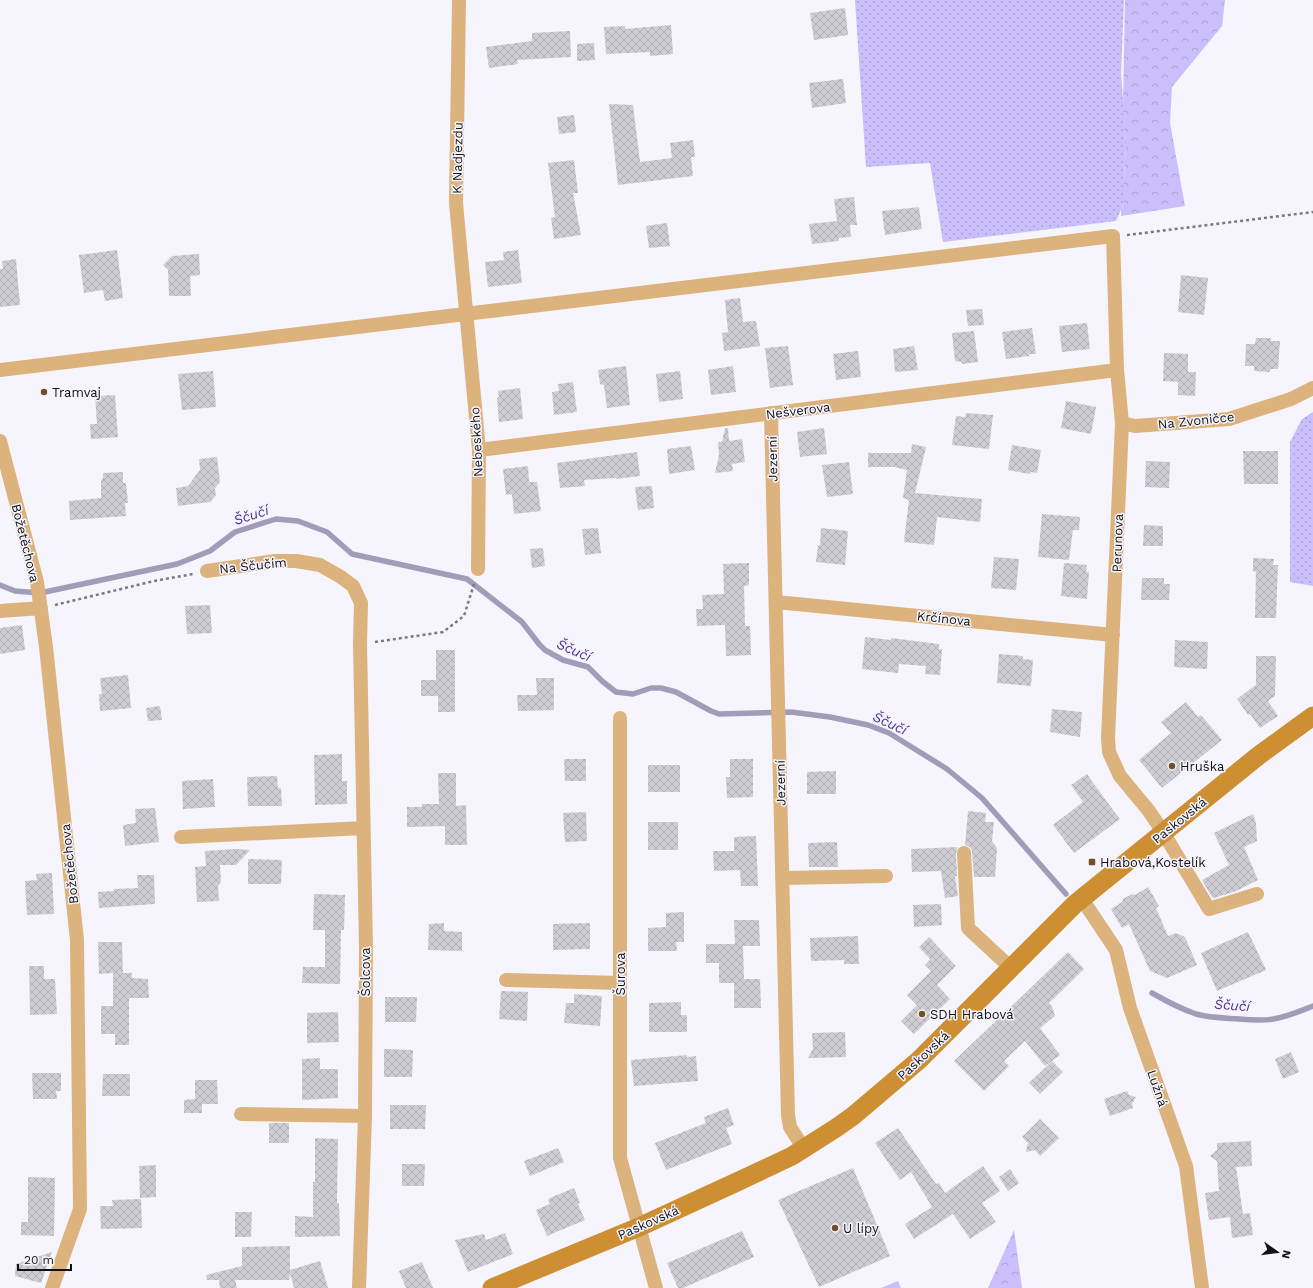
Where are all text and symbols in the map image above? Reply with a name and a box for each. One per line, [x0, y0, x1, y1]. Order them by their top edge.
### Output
street label: K Nadjezdu [449, 122, 466, 194]
place label: Tramvaj [52, 385, 101, 400]
marker: Tramvaj [39, 387, 49, 397]
street label: Nešverova [765, 399, 832, 422]
street label: Nebeského [467, 406, 486, 477]
street label: Na Zvoničce [1157, 409, 1235, 432]
street label: Jezerní [765, 435, 780, 482]
water label: Ščučí [231, 501, 273, 528]
street label: Božetěchova [9, 502, 43, 585]
street label: Perunova [1109, 513, 1126, 572]
street label: Na Ščučím [218, 554, 288, 576]
street label: Krčínova [916, 608, 972, 629]
water label: Ščučí [554, 636, 596, 665]
water label: Ščučí [870, 708, 912, 739]
street label: Jezerní [773, 759, 788, 806]
place label: Hruška [1180, 759, 1225, 774]
marker: Hruška [1167, 761, 1177, 771]
street label: Paskovská [1149, 794, 1210, 847]
street label: Božetěchova [58, 823, 81, 905]
place label: Hrabová,Kostelík [1100, 855, 1206, 870]
marker: Hrabová,Kostelík [1087, 857, 1097, 867]
street label: Šolcova [357, 947, 373, 997]
street label: Šurova [612, 952, 628, 996]
water label: Ščučí [1214, 996, 1253, 1014]
place label: SDH Hrabová [930, 1007, 1014, 1022]
marker: SDH Hrabová [917, 1009, 927, 1019]
street label: Paskovská [894, 1027, 953, 1083]
street label: Lužná [1144, 1068, 1171, 1109]
street label: Paskovská [615, 1202, 682, 1243]
place label: U lípy [843, 1221, 879, 1236]
marker: U lípy [830, 1223, 840, 1233]
north arrow [1257, 1232, 1297, 1272]
scale bar [18, 1246, 71, 1272]
text: N [1279, 1249, 1294, 1260]
text: 20 m [24, 1253, 54, 1267]

